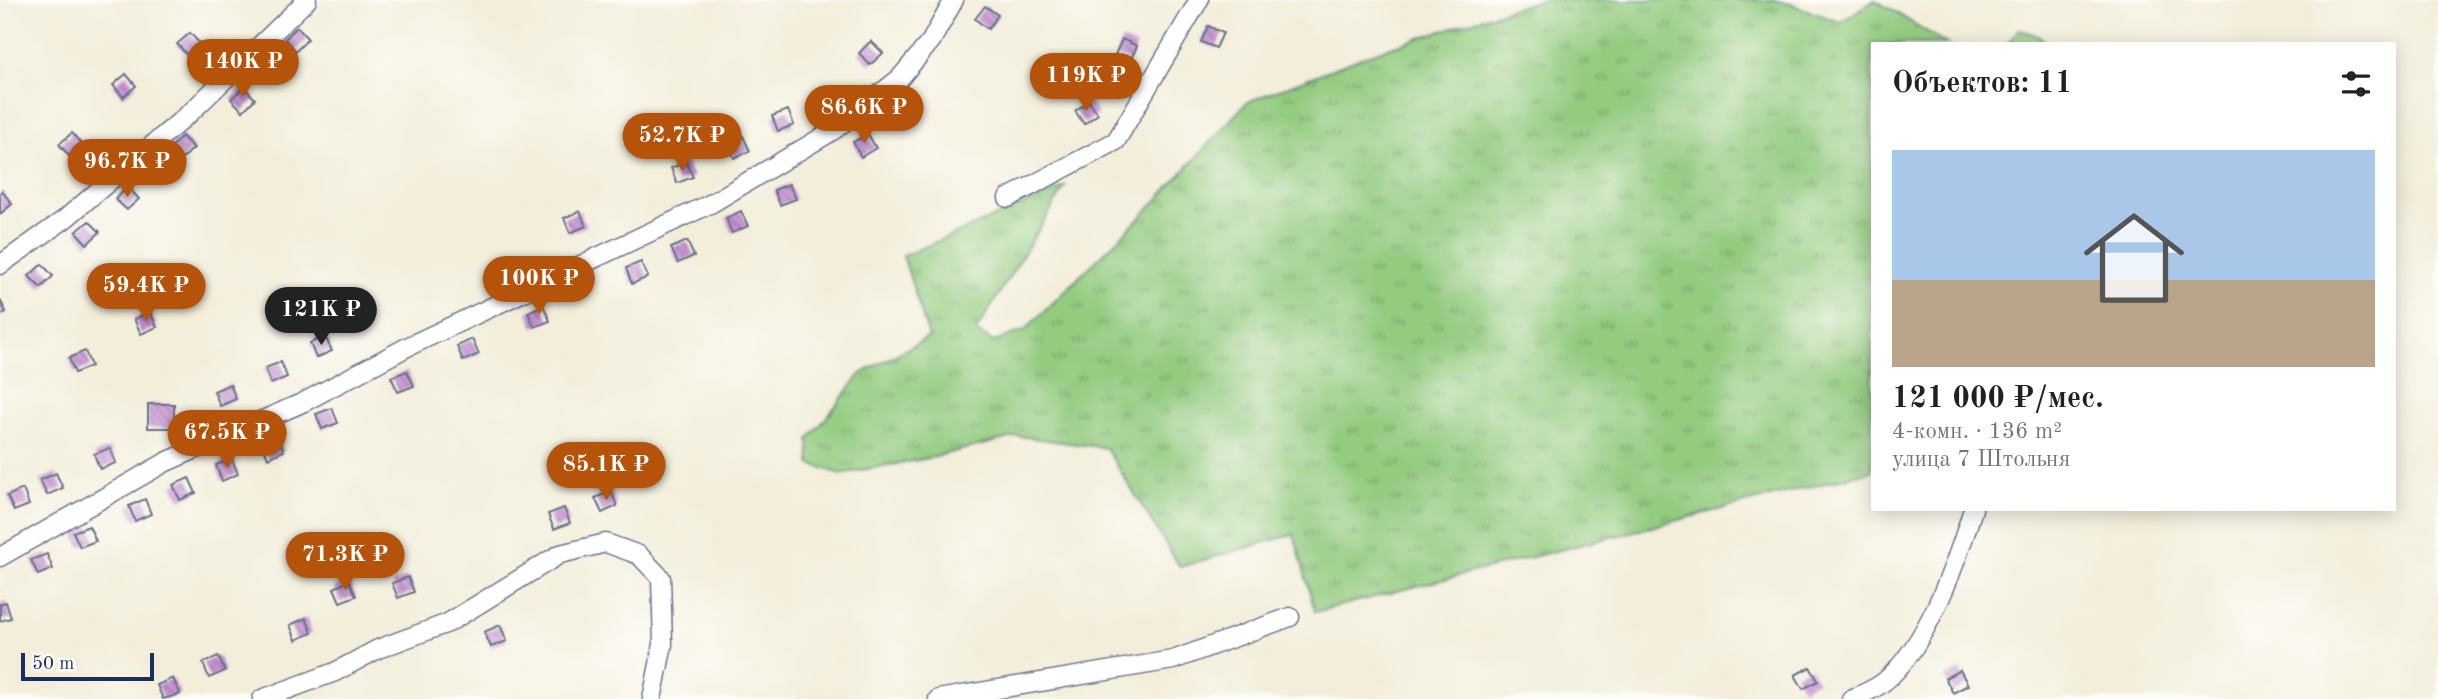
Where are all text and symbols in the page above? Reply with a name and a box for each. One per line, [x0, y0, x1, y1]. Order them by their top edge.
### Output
pin: 140K ₽ [186, 40, 300, 99]
text: 140K ₽ [203, 50, 283, 73]
pin: 119K ₽ [1029, 54, 1143, 113]
text: 119K ₽ [1046, 64, 1126, 87]
icon: filters [2337, 65, 2375, 103]
text: Объектов: 11 [1892, 69, 2072, 99]
pin: 86.6K ₽ [799, 86, 929, 145]
text: 86.6K ₽ [821, 96, 907, 119]
pin: 52.7K ₽ [617, 114, 747, 173]
text: 52.7K ₽ [639, 124, 725, 147]
pin: 96.7K ₽ [62, 140, 192, 199]
text: 96.7K ₽ [84, 150, 170, 173]
icon: home [2071, 195, 2197, 321]
pin: 100K ₽ [482, 256, 596, 316]
pin: 59.4K ₽ [81, 264, 211, 323]
text: 100K ₽ [499, 267, 579, 290]
text: 59.4K ₽ [103, 274, 189, 297]
pin: 121K ₽ [264, 288, 378, 347]
text: 121K ₽ [281, 298, 361, 321]
text: 121 000 ₽/мес. [1892, 384, 2104, 414]
pin: 67.5K ₽ [162, 410, 292, 470]
text: 4-комн. · 136 m² [1892, 420, 2062, 443]
text: 67.5K ₽ [184, 421, 270, 444]
pin: 85.1K ₽ [541, 442, 671, 502]
text: улица 7 Штольня [1892, 448, 2070, 471]
text: 85.1K ₽ [563, 453, 649, 476]
pin: 71.3K ₽ [280, 532, 410, 592]
text: 71.3K ₽ [302, 543, 388, 566]
scale bar [21, 650, 154, 682]
text: 50 m [32, 655, 74, 674]

